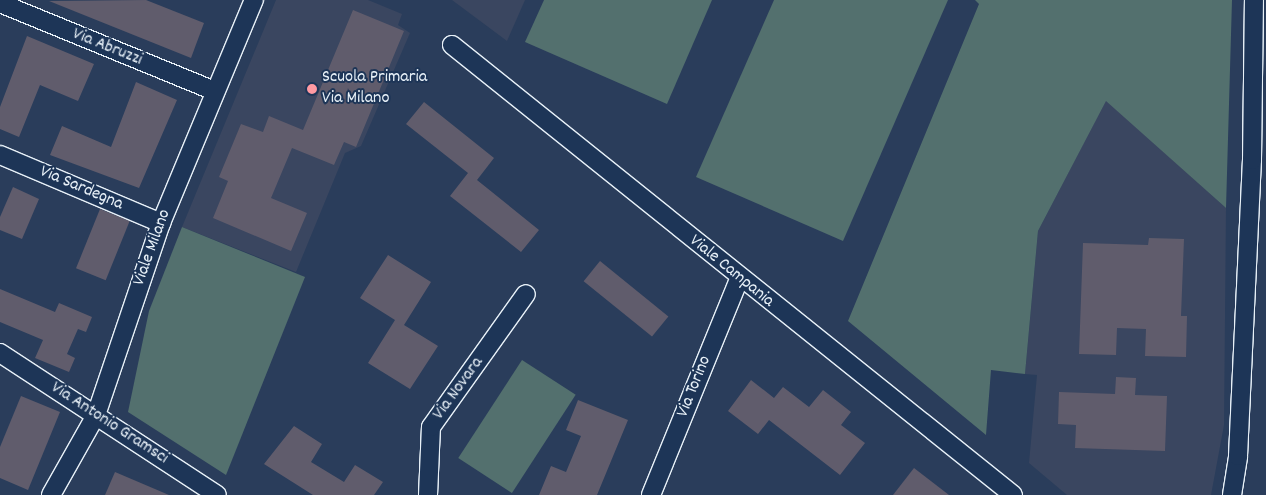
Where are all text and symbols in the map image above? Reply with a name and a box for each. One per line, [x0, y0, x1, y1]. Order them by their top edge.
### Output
street label: Via Abruzzi [69, 24, 145, 72]
place label: Scuola Primaria Via Milano [322, 68, 427, 110]
marker: Scuola Primaria Via Milano [306, 83, 318, 95]
street label: Via Sardegna [36, 162, 126, 216]
street label: Viale Milano [129, 207, 177, 289]
street label: Viale Campania [684, 231, 778, 313]
street label: Via Novara [429, 353, 489, 425]
street label: Via Torino [673, 353, 717, 421]
street label: Via Antonio Gramsci [46, 378, 172, 470]

